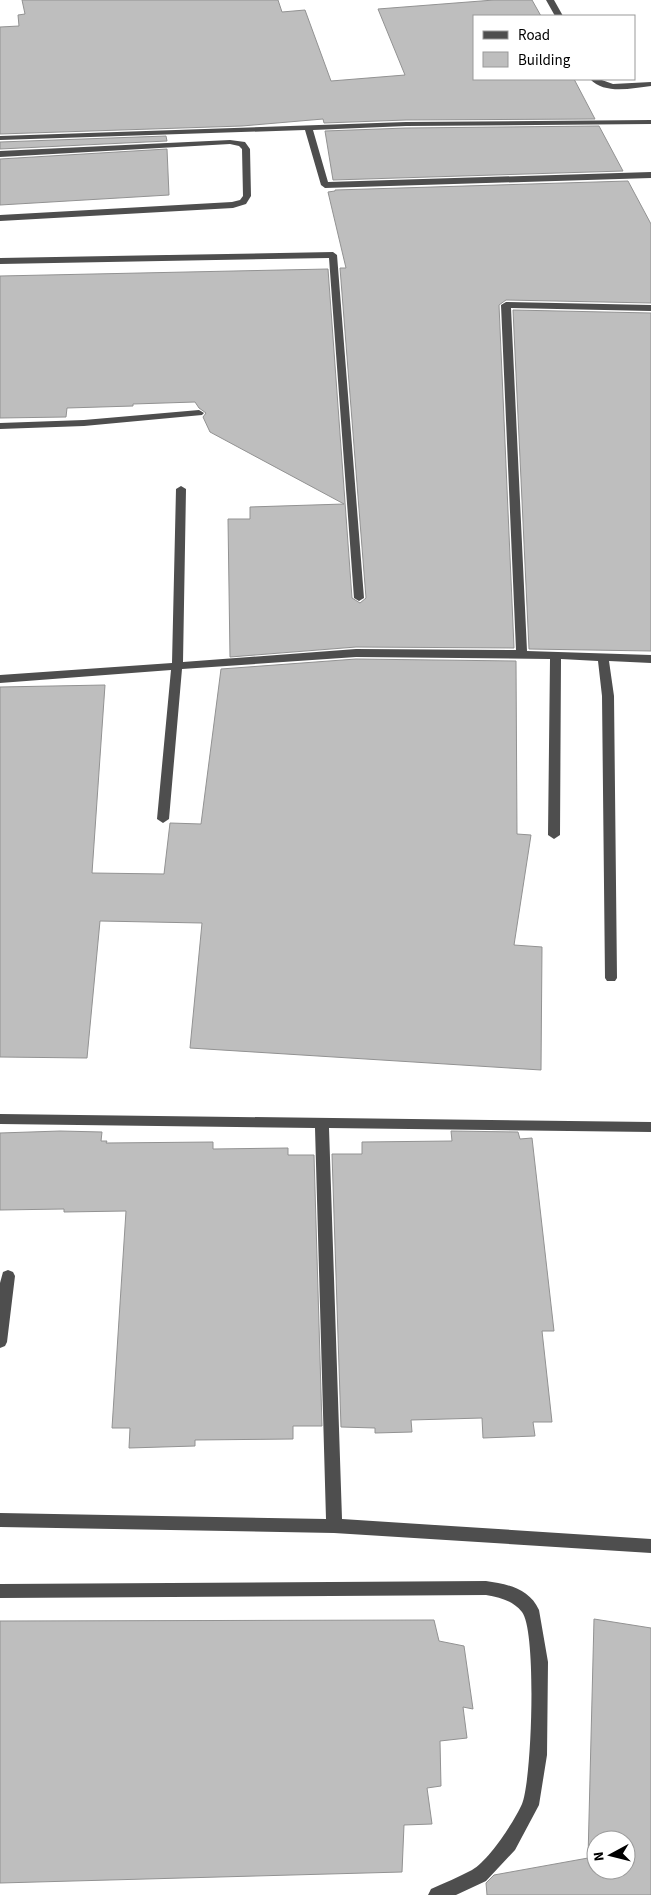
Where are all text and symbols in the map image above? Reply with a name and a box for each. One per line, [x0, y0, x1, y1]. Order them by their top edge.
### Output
legend [473, 15, 636, 80]
text: Road [518, 25, 550, 46]
text: Building [518, 50, 571, 71]
north arrow [586, 1830, 636, 1880]
text: N [589, 1851, 610, 1862]

